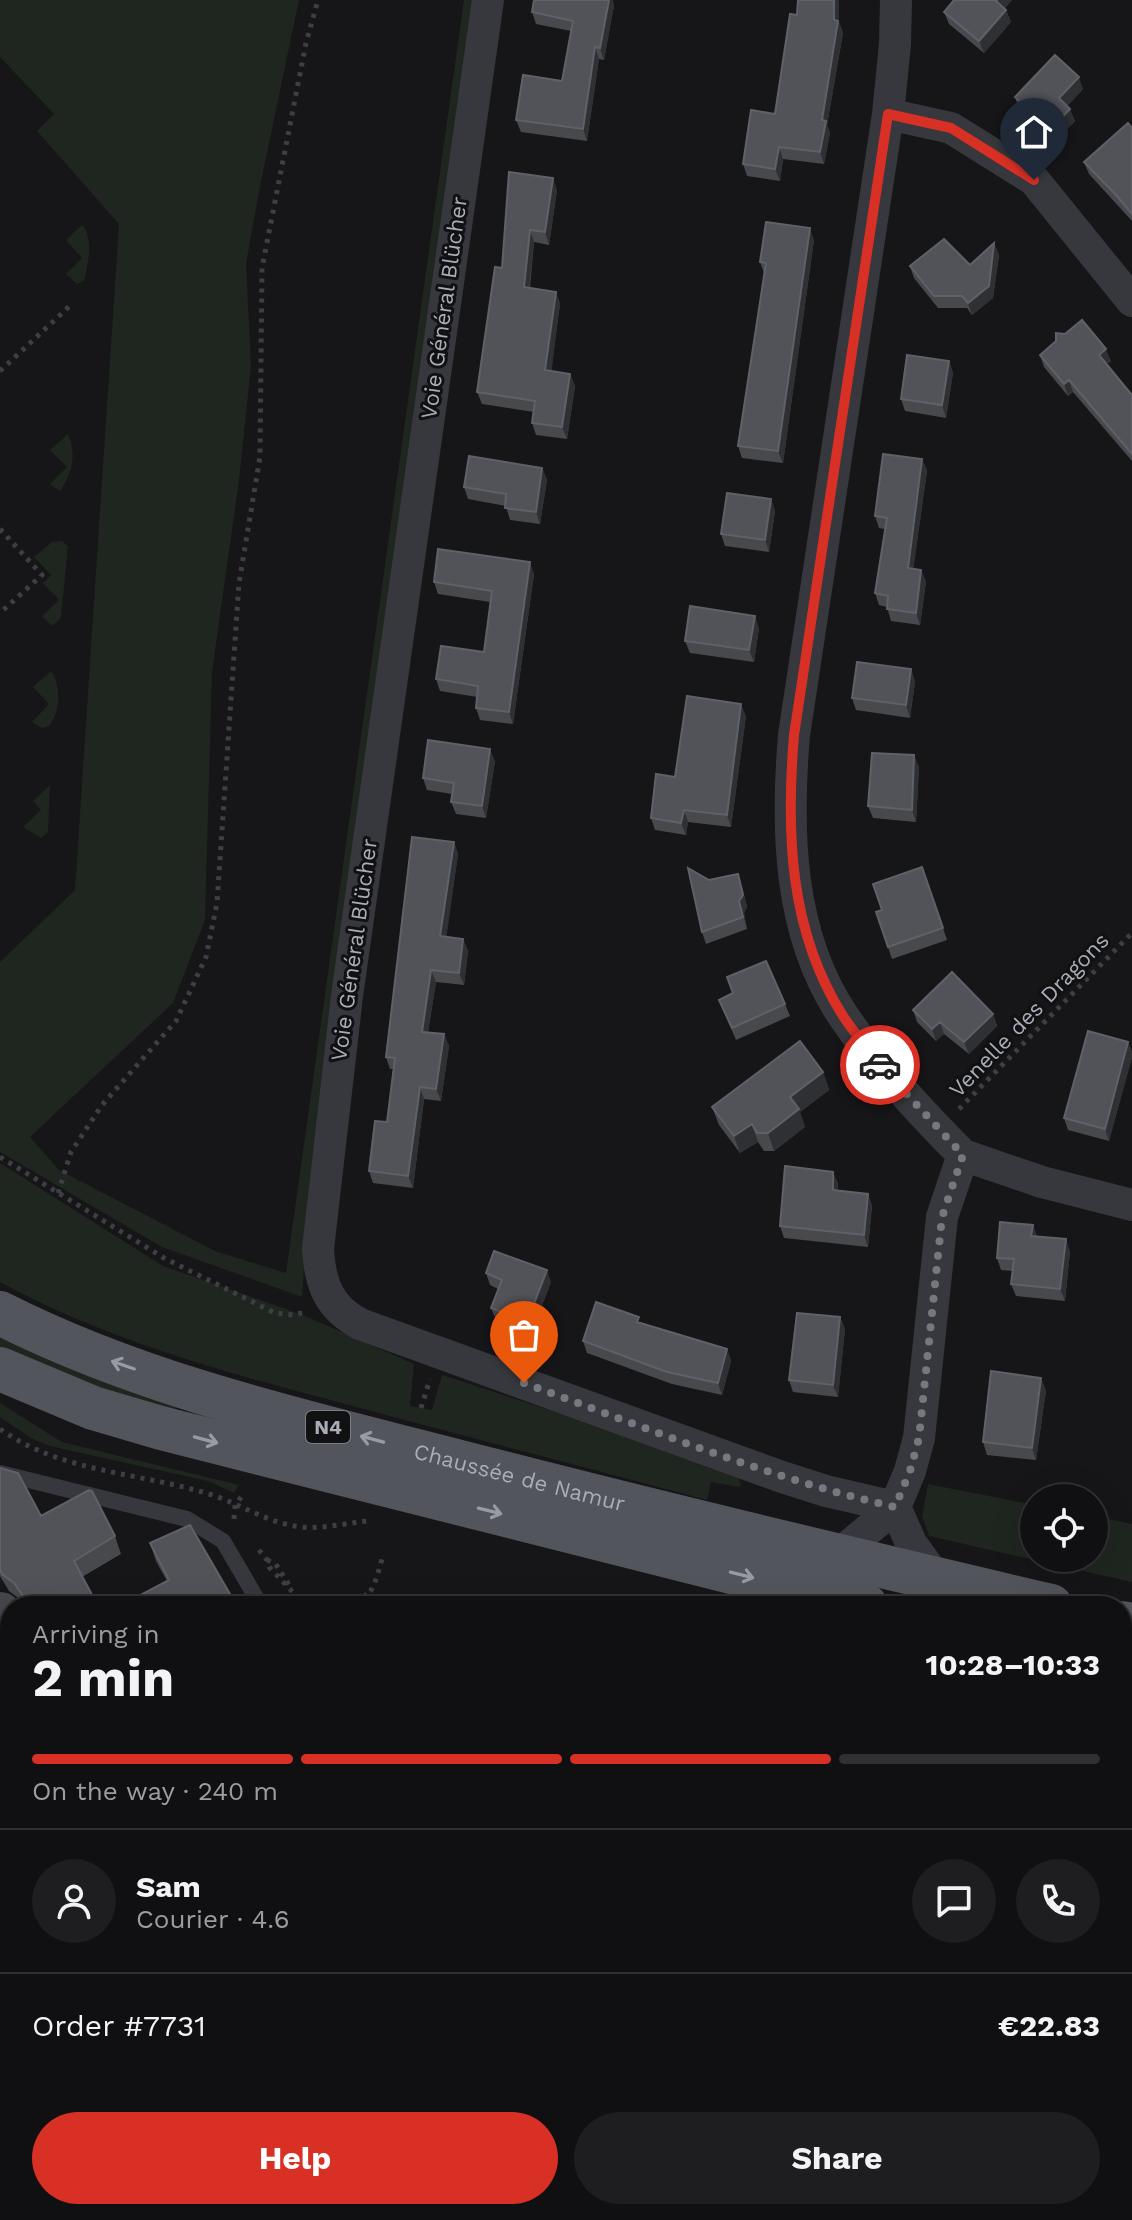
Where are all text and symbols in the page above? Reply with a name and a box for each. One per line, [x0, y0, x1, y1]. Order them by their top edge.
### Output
pin [1000, 98, 1068, 180]
icon: home [1012, 110, 1056, 154]
street label: Voie Général Blücher [416, 195, 472, 421]
street label: Voie Général Blücher [326, 837, 382, 1063]
street label: Venelle des Dragons [944, 928, 1114, 1102]
courier [840, 1025, 920, 1105]
icon: car [858, 1043, 902, 1087]
pin [490, 1301, 558, 1383]
icon: bag [502, 1313, 546, 1357]
one-way arrow [110, 1357, 135, 1372]
road number: N4 [306, 1411, 350, 1443]
one-way arrow [359, 1431, 385, 1446]
one-way arrow [192, 1433, 218, 1448]
street label: Chaussée de Namur [411, 1438, 628, 1516]
map controls [1020, 1484, 1108, 1572]
button: locate [1020, 1484, 1108, 1572]
one-way arrow [477, 1505, 503, 1520]
one-way arrow [729, 1568, 755, 1583]
text: Arriving in [32, 1619, 160, 1649]
text: 10:28–10:33 [926, 1647, 1100, 1682]
text: 2 min [32, 1648, 174, 1709]
text: On the way · 240 m [32, 1776, 278, 1806]
button: person [32, 1859, 116, 1943]
button: chat [912, 1859, 996, 1943]
button: phone [1016, 1859, 1100, 1943]
text: Sam [136, 1869, 201, 1904]
text: Courier · 4.6 [136, 1904, 290, 1934]
text: Order #7731 [32, 2008, 206, 2043]
text: €22.83 [998, 2008, 1100, 2043]
button: Help [32, 2112, 558, 2204]
button: Share [574, 2112, 1100, 2204]

